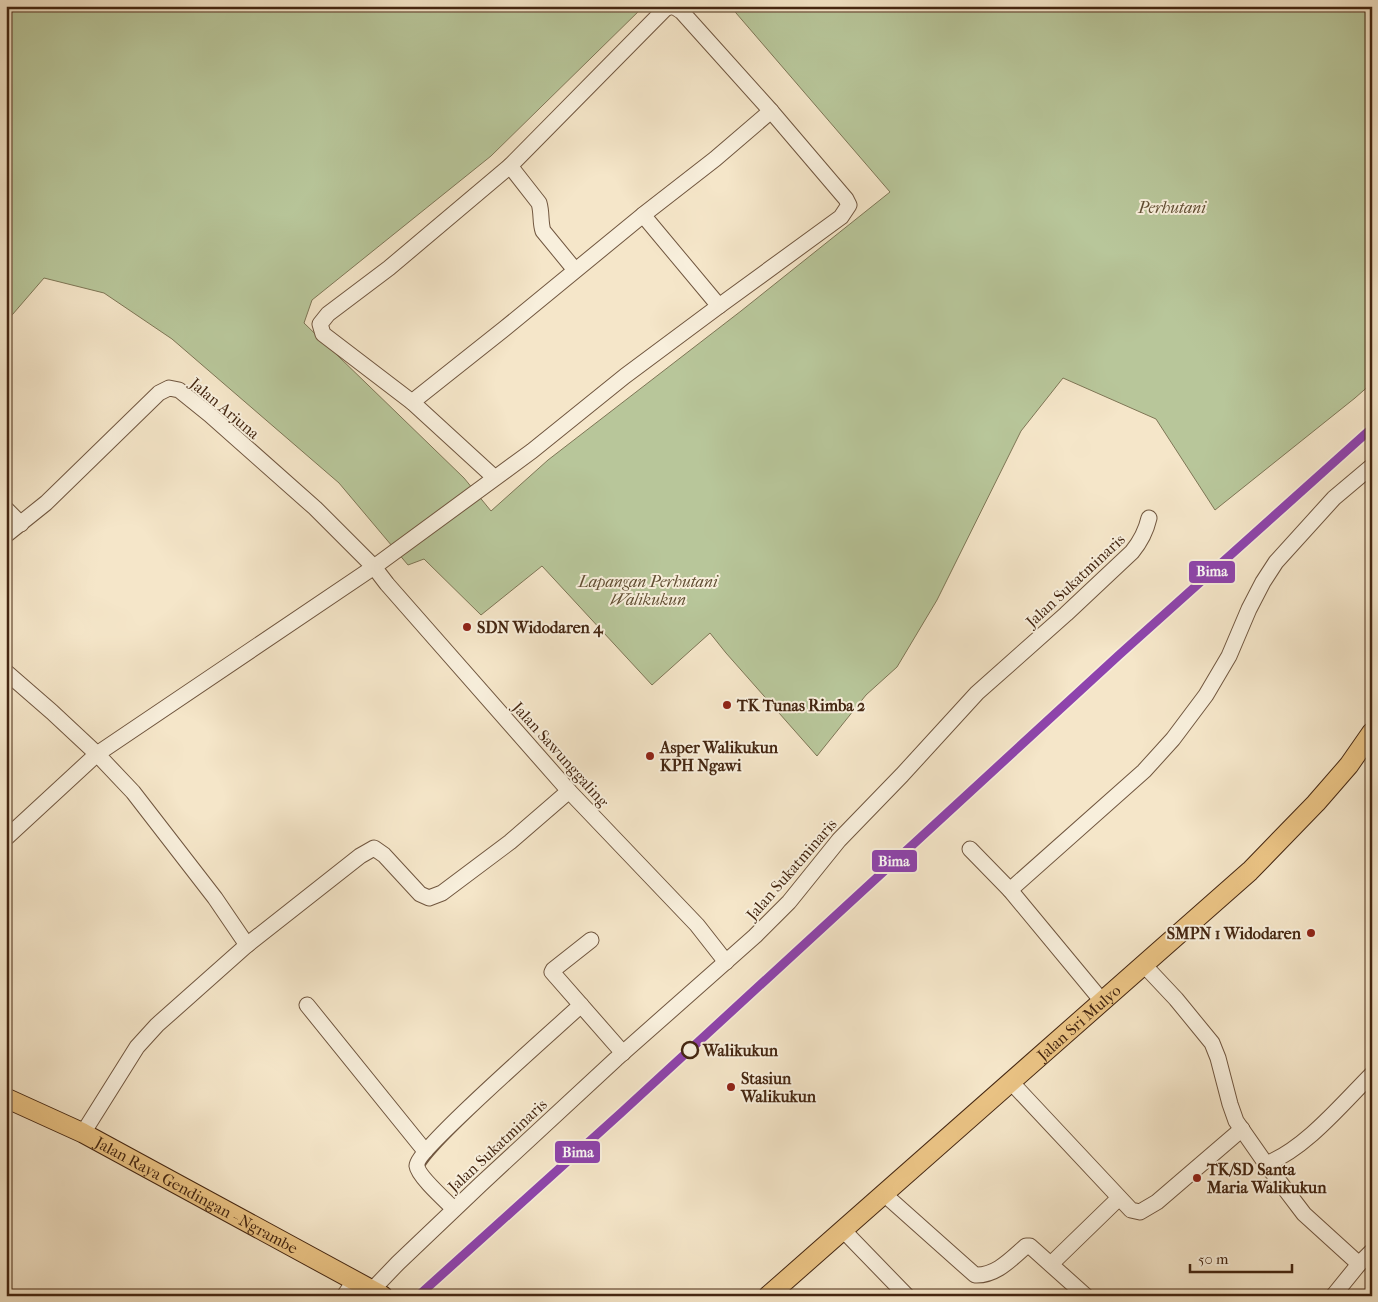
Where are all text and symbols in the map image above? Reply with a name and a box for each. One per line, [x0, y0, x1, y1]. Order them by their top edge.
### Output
park label: Perhutani [1137, 198, 1207, 217]
street label: Jalan Arjuna [185, 373, 264, 443]
street label: Jalan Sukatminaris [1020, 530, 1129, 632]
line badge: Bima [1188, 560, 1236, 584]
text: Bima [1196, 563, 1228, 580]
park label: Lapangan Perhutani Walikukun [578, 572, 719, 609]
place label: SDN Widodaren 4 [477, 618, 604, 638]
marker: SDN Widodaren 4 [461, 621, 473, 633]
street label: Jalan Sawunggaling [507, 696, 613, 811]
place label: TK Tunas Rimba 2 [736, 696, 865, 715]
marker: TK Tunas Rimba 2 [721, 699, 733, 711]
place label: Asper Walikukun KPH Ngawi [659, 738, 779, 776]
marker: Asper Walikukun KPH Ngawi [644, 750, 656, 762]
street label: Jalan Sukatminaris [741, 815, 841, 926]
line badge: Bima [871, 849, 918, 873]
text: Bima [878, 853, 910, 870]
place label: SMPN 1 Widodaren [1167, 924, 1302, 943]
marker: SMPN 1 Widodaren [1305, 927, 1317, 939]
street label: Jalan Sri Mulyo [1032, 981, 1124, 1066]
marker: Walikukun [681, 1041, 699, 1059]
place label: Walikukun [702, 1041, 779, 1060]
place label: Stasiun Walikukun [740, 1069, 817, 1106]
marker: Stasiun Walikukun [725, 1081, 737, 1093]
street label: Jalan Sukatminaris [442, 1095, 551, 1197]
street label: Jalan Raya Gendingan - Ngrambe [90, 1132, 301, 1258]
line badge: Bima [554, 1140, 601, 1164]
text: Bima [562, 1144, 594, 1161]
place label: TK/SD Santa Maria Walikukun [1206, 1160, 1327, 1197]
marker: TK/SD Santa Maria Walikukun [1191, 1172, 1203, 1184]
scale bar [1190, 1242, 1293, 1274]
text: 50 m [1198, 1250, 1229, 1268]

